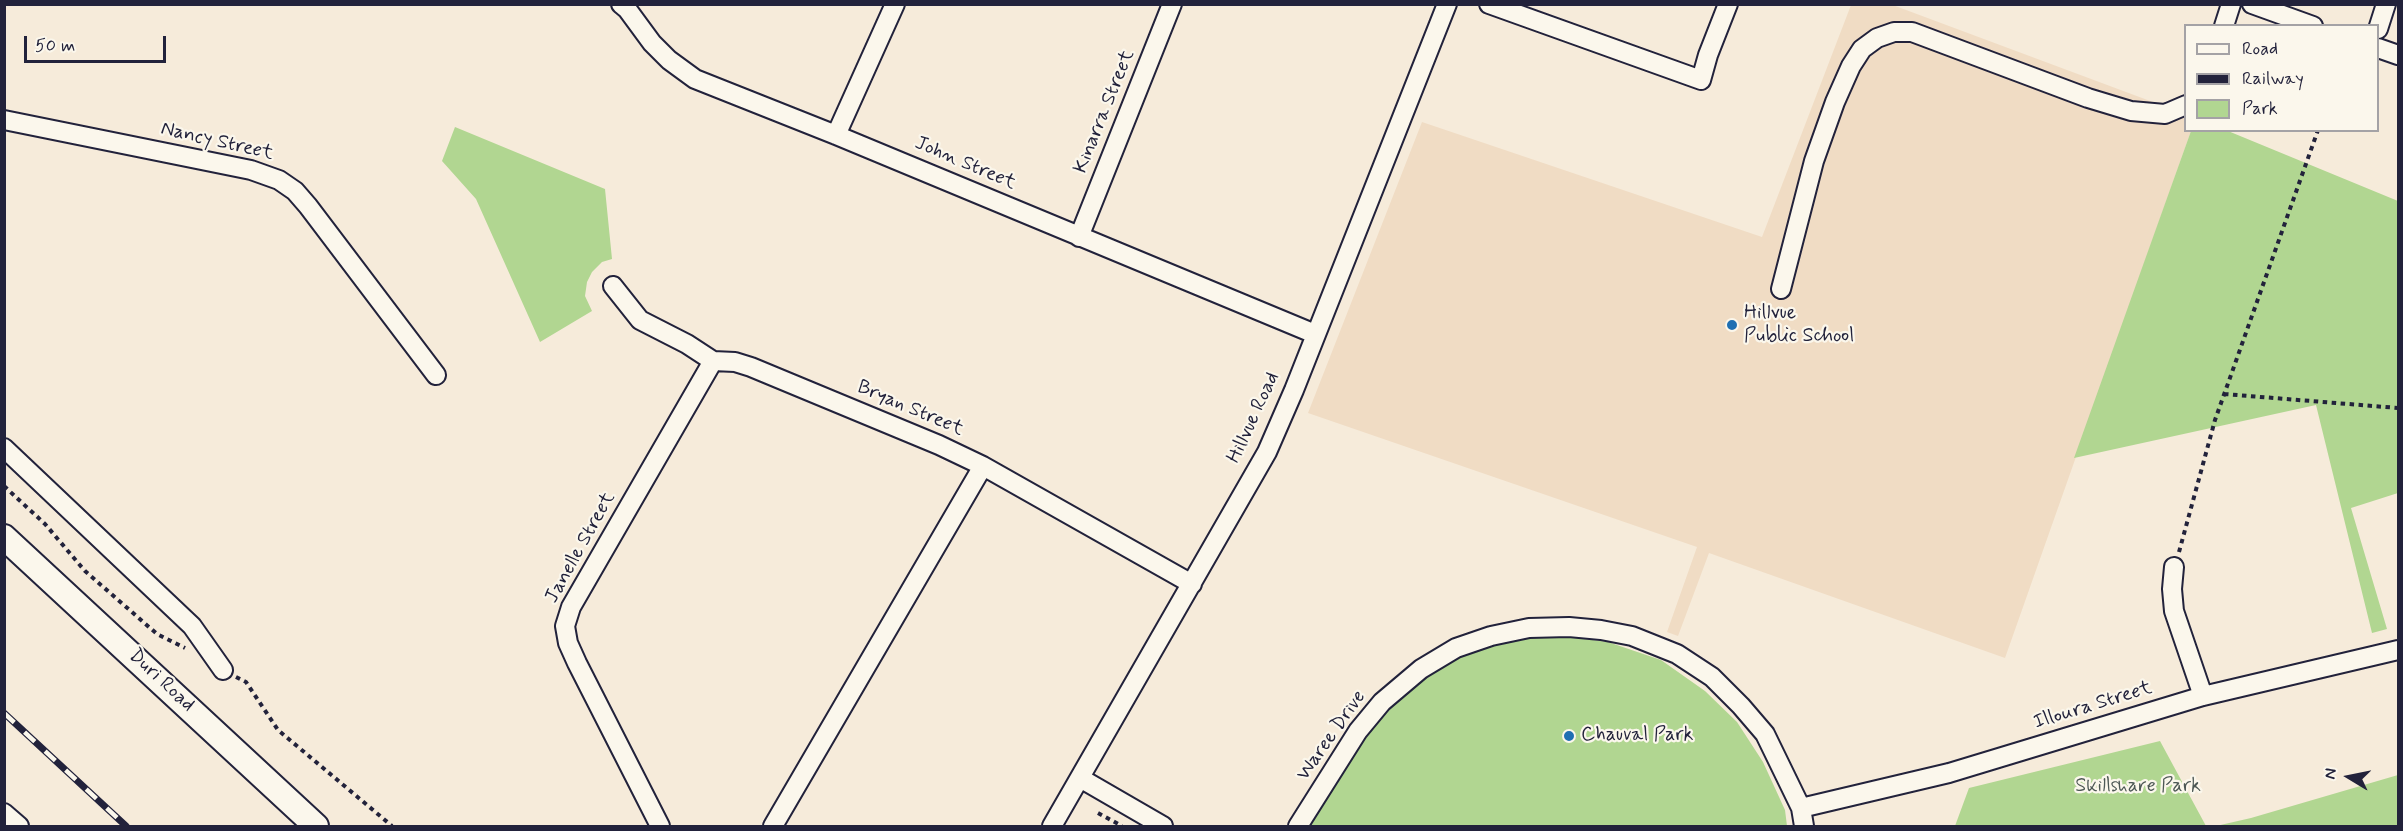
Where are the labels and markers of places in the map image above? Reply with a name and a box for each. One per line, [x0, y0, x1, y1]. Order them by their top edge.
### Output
place label: Hillvue Public School [1744, 302, 1854, 349]
marker: Hillvue Public School [1725, 318, 1739, 332]
place label: Chauval Park [1581, 724, 1693, 748]
marker: Chauval Park [1562, 729, 1576, 743]

